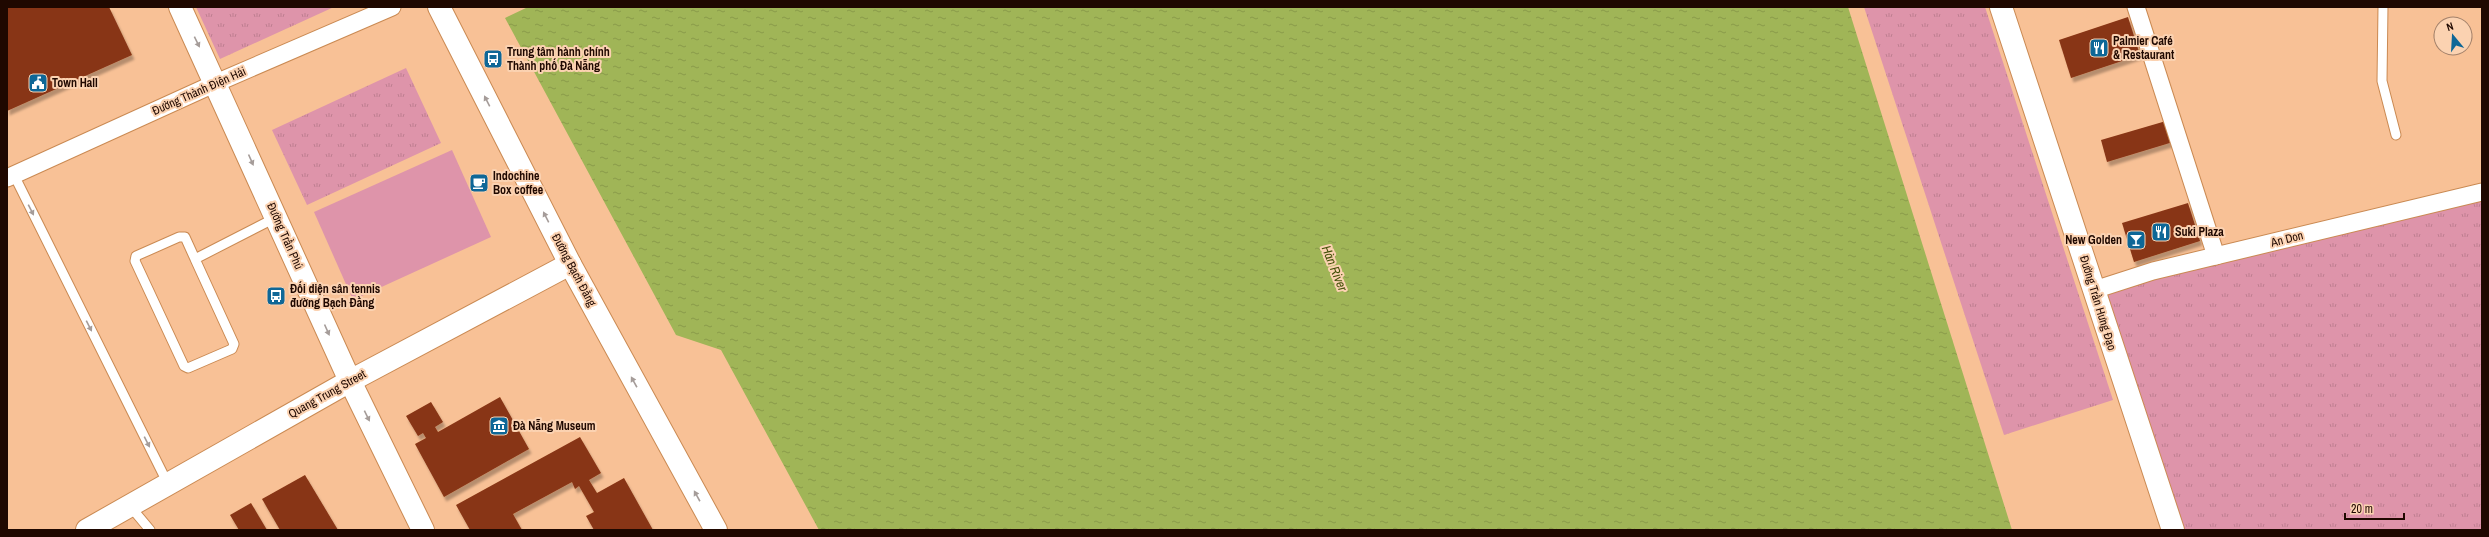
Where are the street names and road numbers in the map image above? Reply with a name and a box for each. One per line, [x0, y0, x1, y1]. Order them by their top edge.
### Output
street label: Đường Thành Điện Hải [150, 63, 248, 119]
street label: Đường Trần Phú [263, 200, 307, 272]
street label: An Don [2268, 227, 2305, 251]
street label: Đường Bạch Đằng [548, 231, 600, 310]
street label: Đường Trần Hưng Đạo [2076, 254, 2120, 352]
street label: Quang Trung Street [285, 366, 369, 422]

